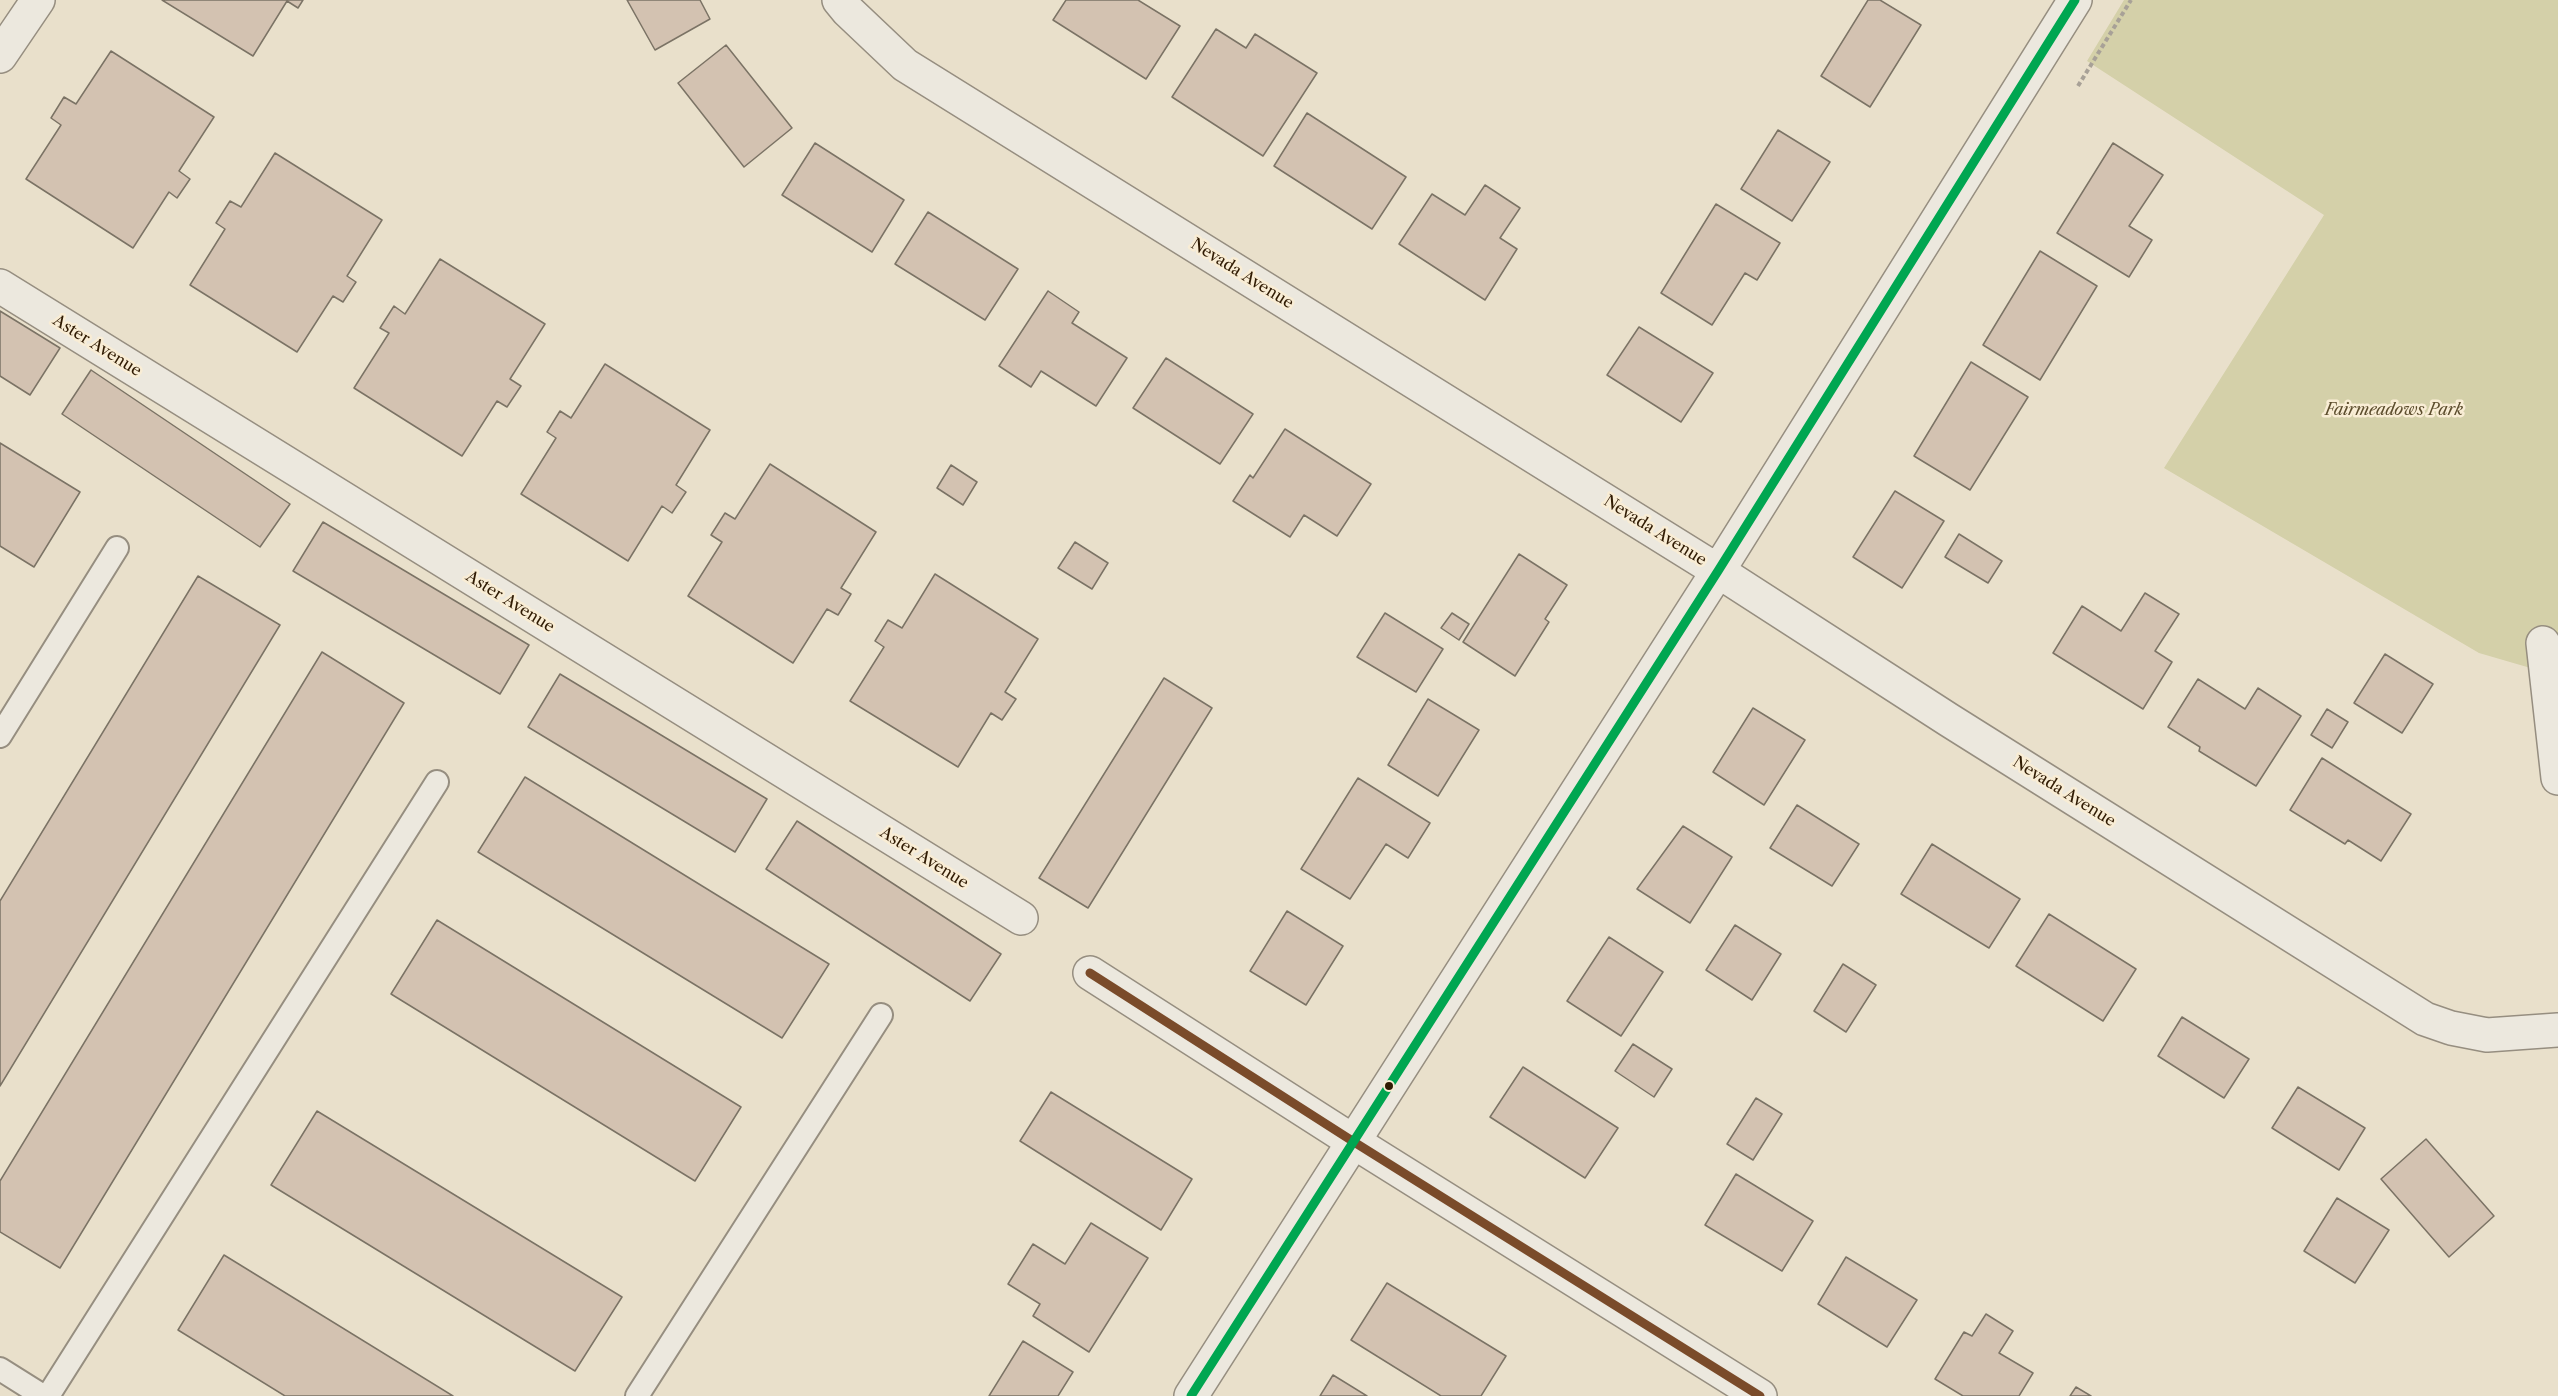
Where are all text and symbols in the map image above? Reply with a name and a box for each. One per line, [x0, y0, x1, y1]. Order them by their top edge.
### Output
street label: Nevada Avenue [1187, 235, 1297, 313]
street label: Aster Avenue [49, 311, 145, 381]
park label: Fairmeadows Park [2325, 400, 2463, 420]
street label: Nevada Avenue [1600, 492, 1710, 570]
street label: Aster Avenue [462, 567, 558, 637]
street label: Nevada Avenue [2009, 753, 2119, 831]
street label: Aster Avenue [876, 823, 972, 893]
unlabelled marker [1383, 1080, 1395, 1092]

